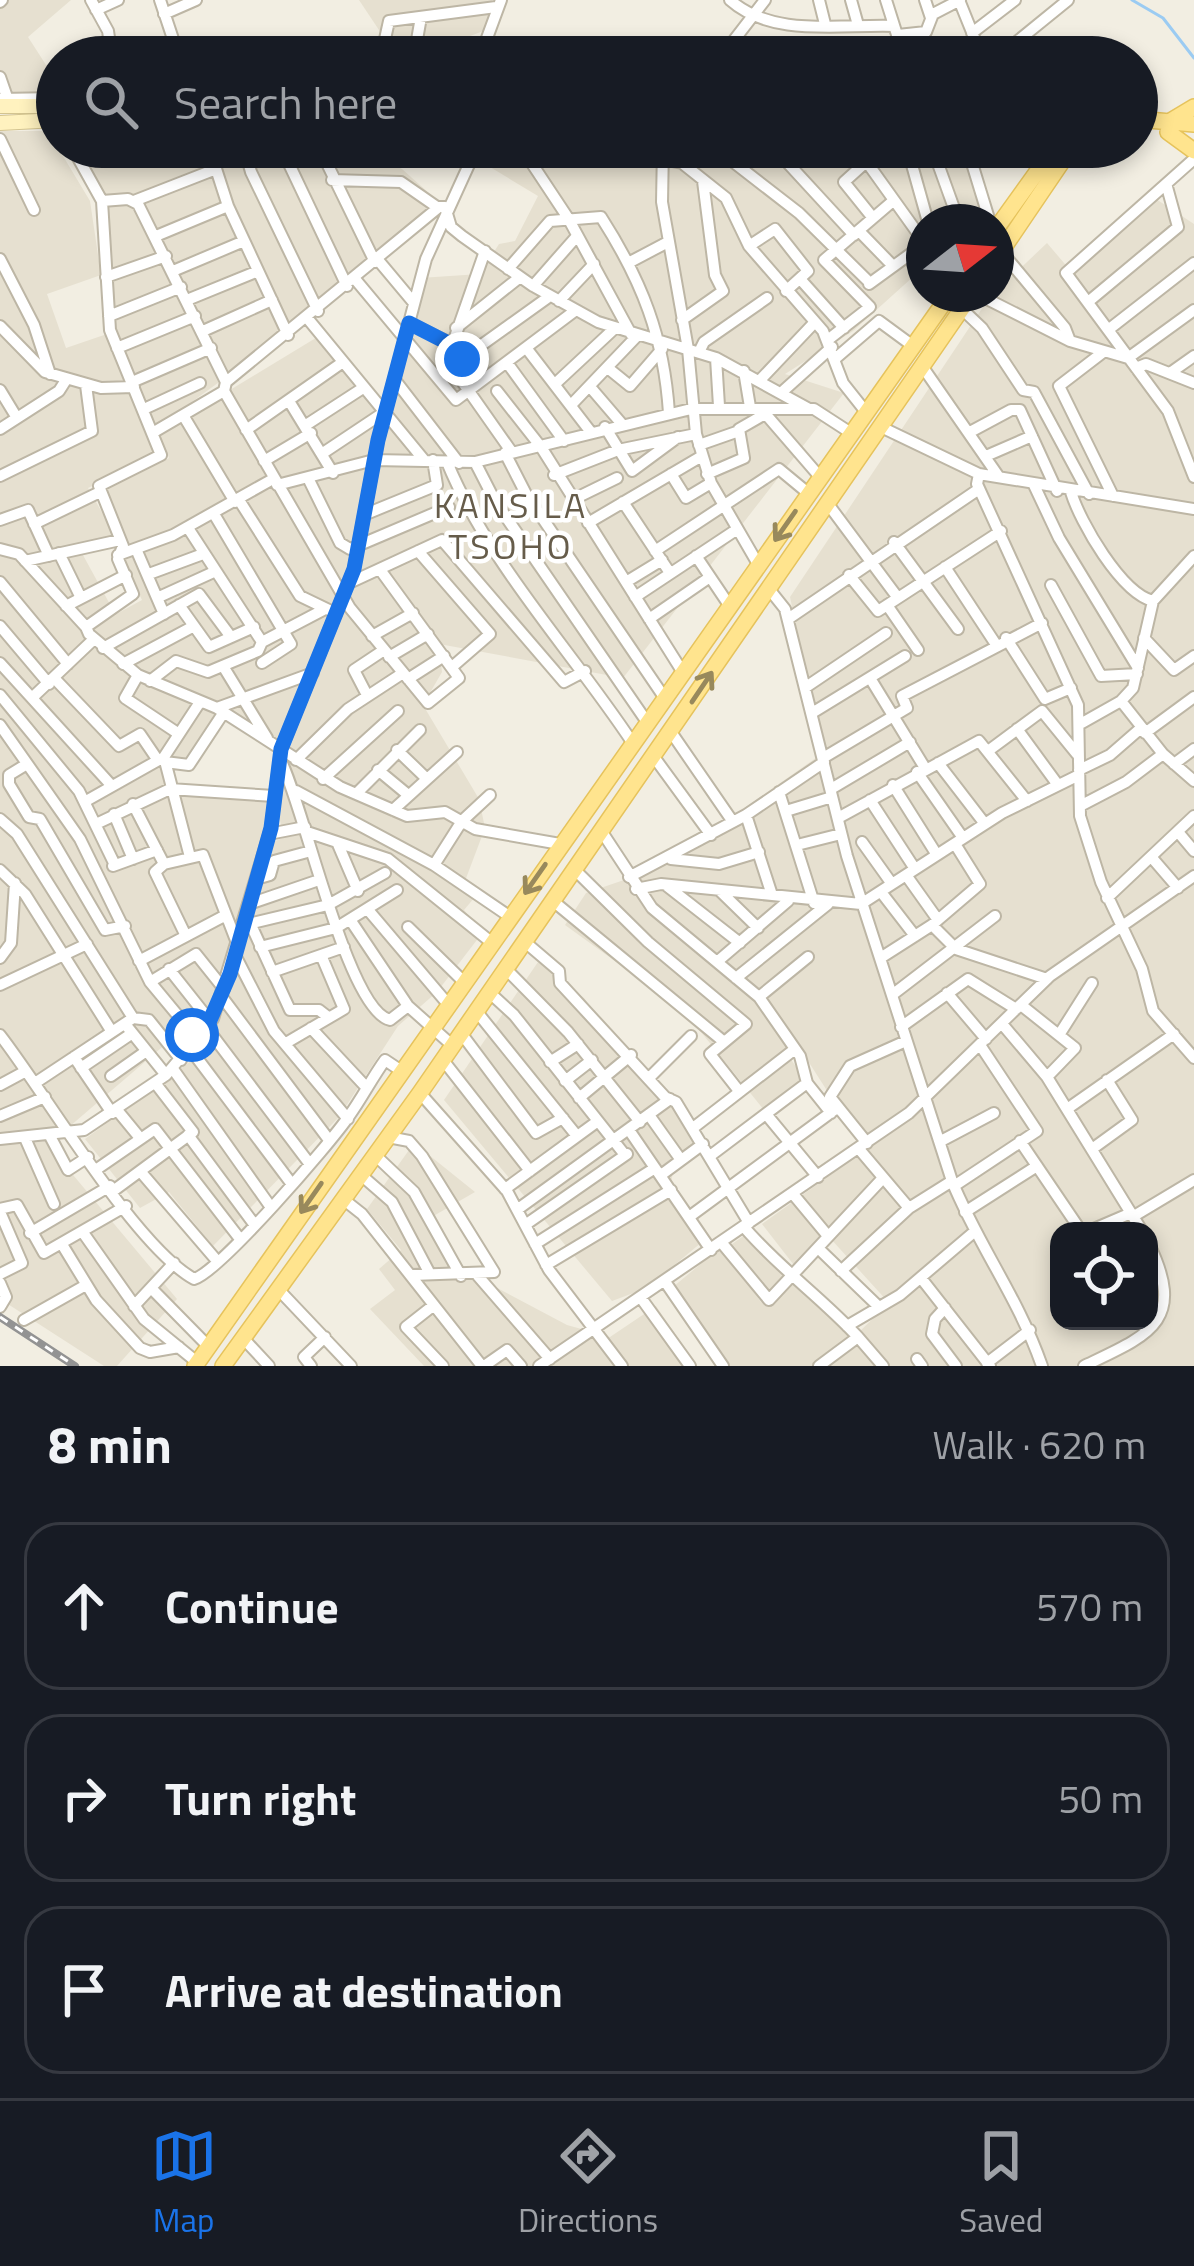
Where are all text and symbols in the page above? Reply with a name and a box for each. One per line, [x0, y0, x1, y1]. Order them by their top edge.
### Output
search box [36, 36, 1158, 168]
text: Search here [174, 68, 397, 136]
icon: search [78, 69, 144, 135]
north arrow [906, 204, 1014, 312]
route end [435, 332, 489, 386]
district label: KANSILA TSOHO [434, 477, 588, 573]
one-way arrow [773, 509, 798, 542]
one-way arrow [689, 671, 714, 704]
one-way arrow [523, 862, 548, 895]
route start [165, 1008, 219, 1062]
one-way arrow [299, 1181, 324, 1215]
map controls [1050, 1222, 1158, 1330]
button: locate [1050, 1222, 1158, 1330]
text: 8 min [48, 1405, 172, 1483]
text: Walk · 620 m [932, 1415, 1146, 1474]
text: Continue [165, 1572, 339, 1640]
icon: ahead [51, 1573, 117, 1639]
text: 570 m [1036, 1577, 1143, 1636]
text: Turn right [165, 1764, 356, 1832]
icon: right [51, 1765, 117, 1831]
text: 50 m [1058, 1769, 1143, 1828]
text: Arrive at destination [165, 1956, 563, 2024]
icon: arrive [51, 1957, 117, 2023]
tab: Map [151, 2123, 217, 2245]
tab: Directions [518, 2123, 658, 2245]
tab: Saved [959, 2123, 1043, 2245]

